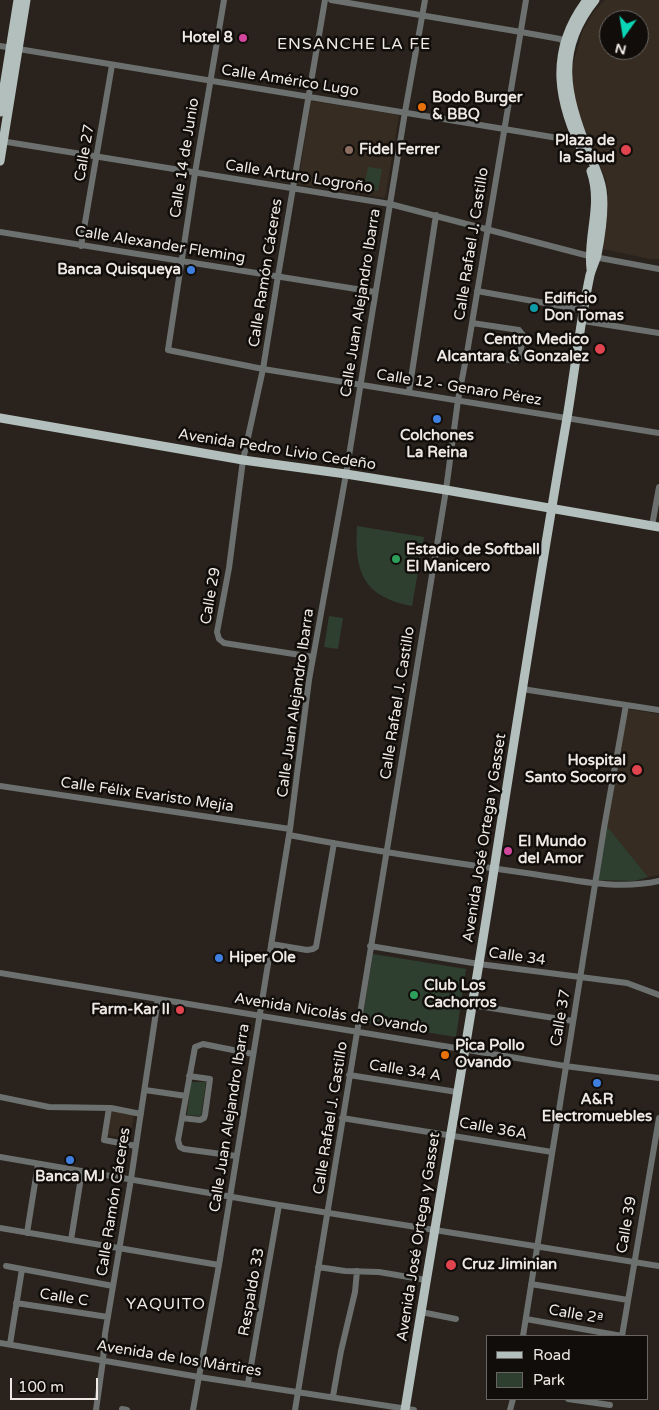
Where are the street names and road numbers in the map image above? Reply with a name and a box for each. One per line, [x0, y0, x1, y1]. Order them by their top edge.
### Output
street label: Calle Américo Lugo [220, 61, 360, 101]
street label: Calle 14 de Junio [167, 97, 203, 219]
street label: Calle 27 [71, 123, 99, 183]
street label: Calle Arturo Logroño [224, 156, 374, 198]
street label: Calle Rafael J. Castillo [451, 166, 493, 322]
street label: Calle Ramón Cáceres [245, 197, 287, 349]
street label: Calle Juan Alejandro lbarra [337, 207, 385, 399]
street label: Calle Alexander Fleming [73, 223, 247, 267]
street label: Calle 12 - Genaro Pérez [375, 366, 543, 410]
street label: Avenida Pedro Livio Cedeño [177, 425, 377, 475]
street label: Calle 29 [197, 566, 225, 626]
street label: Calle Juan Alejandro lbarra [274, 607, 318, 799]
street label: Calle Rafael J. Castillo [377, 625, 419, 781]
street label: Avenida José Ortega y Gasset [460, 732, 510, 944]
street label: Calle Félix Evaristo Mejía [59, 774, 235, 816]
street label: Calle 34 [487, 944, 547, 970]
street label: Calle 37 [547, 988, 575, 1048]
street label: Avenida Nicolás de Ovando [233, 990, 429, 1038]
street label: Calle Juan Alejandro lbarra [206, 1022, 254, 1214]
street label: Calle Rafael J. Castillo [310, 1040, 352, 1196]
street label: Calle 34 A [368, 1056, 442, 1086]
street label: Calle 36A [458, 1114, 528, 1144]
street label: Calle Ramón Cáceres [93, 1126, 135, 1278]
street label: Avenida José Ortega y Gasset [394, 1131, 444, 1343]
street label: Calle 39 [613, 1195, 641, 1255]
street label: Respaldo 33 [235, 1246, 269, 1338]
street label: Calle C [38, 1285, 90, 1311]
street label: Calle 2ª [547, 1301, 605, 1329]
street label: Avenida de los Mártires [95, 1337, 263, 1381]

